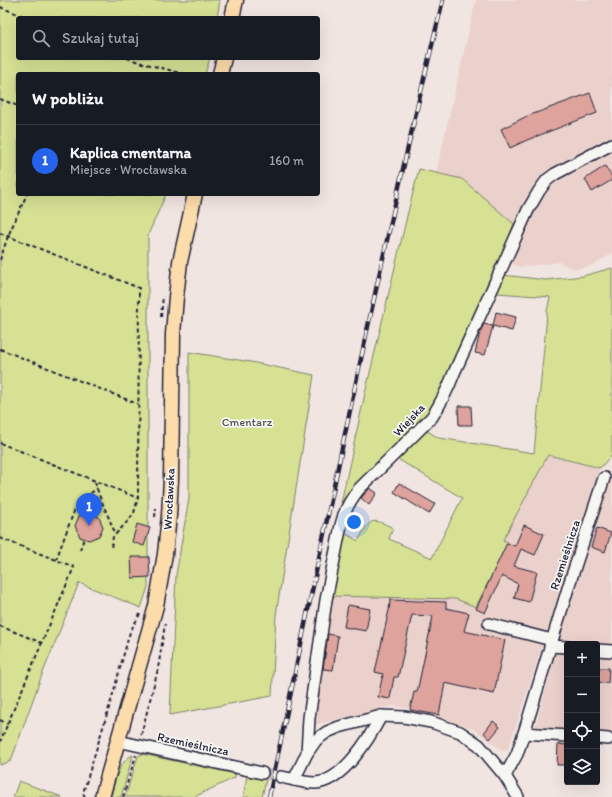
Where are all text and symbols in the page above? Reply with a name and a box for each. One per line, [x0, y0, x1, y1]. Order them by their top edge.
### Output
search box [16, 16, 320, 60]
icon: search [30, 27, 52, 49]
text: Szukaj tutaj [62, 29, 139, 47]
text: W pobliżu [32, 88, 103, 108]
text: Kaplica cmentarna [70, 144, 191, 162]
text: 1 [42, 153, 48, 168]
text: 160 m [269, 153, 304, 168]
text: Miejsce · Wrocławska [70, 162, 187, 177]
street label: Wiejska [390, 400, 428, 439]
park label: Cmentarz [222, 415, 273, 429]
street label: Wrocławska [160, 467, 178, 530]
pin: 1 [76, 493, 102, 526]
your location [344, 512, 364, 532]
street label: Rzemieślnicza [547, 518, 583, 592]
map controls [564, 641, 600, 785]
button: + [564, 641, 600, 677]
button: − [564, 677, 600, 713]
button: locate [564, 713, 600, 749]
street label: Rzemieślnicza [156, 730, 230, 758]
button: layers [564, 749, 600, 785]

